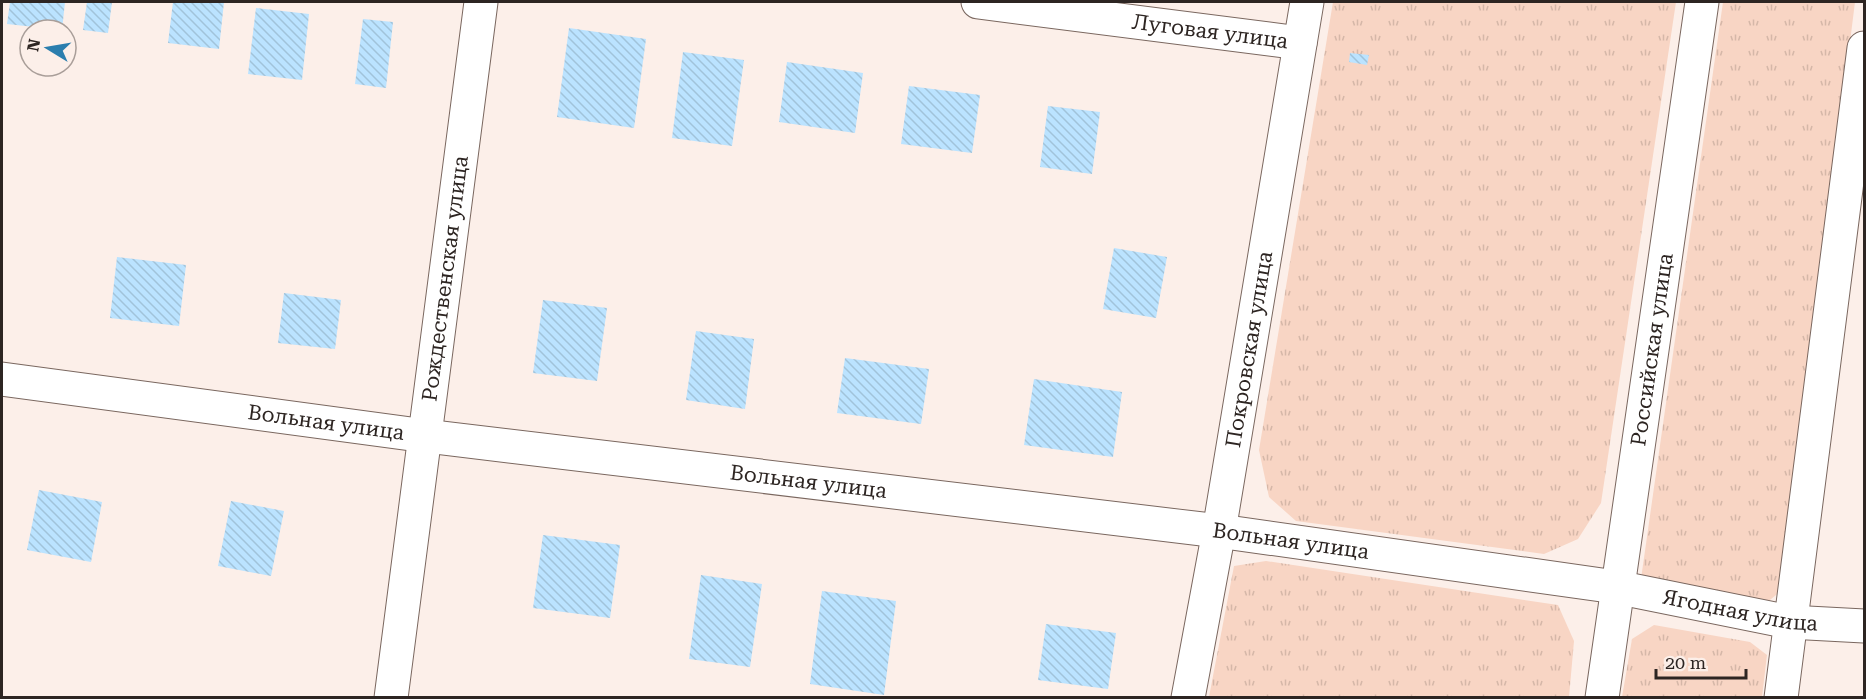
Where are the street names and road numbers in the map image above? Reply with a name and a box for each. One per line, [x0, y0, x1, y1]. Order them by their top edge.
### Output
street label: Луговая улица [1131, 10, 1290, 53]
street label: Рождественская улица [417, 154, 473, 403]
street label: Покровская улица [1221, 249, 1277, 449]
street label: Российская улица [1626, 251, 1678, 448]
street label: Вольная улица [246, 400, 406, 445]
street label: Вольная улица [729, 461, 889, 503]
street label: Вольная улица [1211, 518, 1371, 564]
street label: Ягодная улица [1660, 585, 1819, 636]

